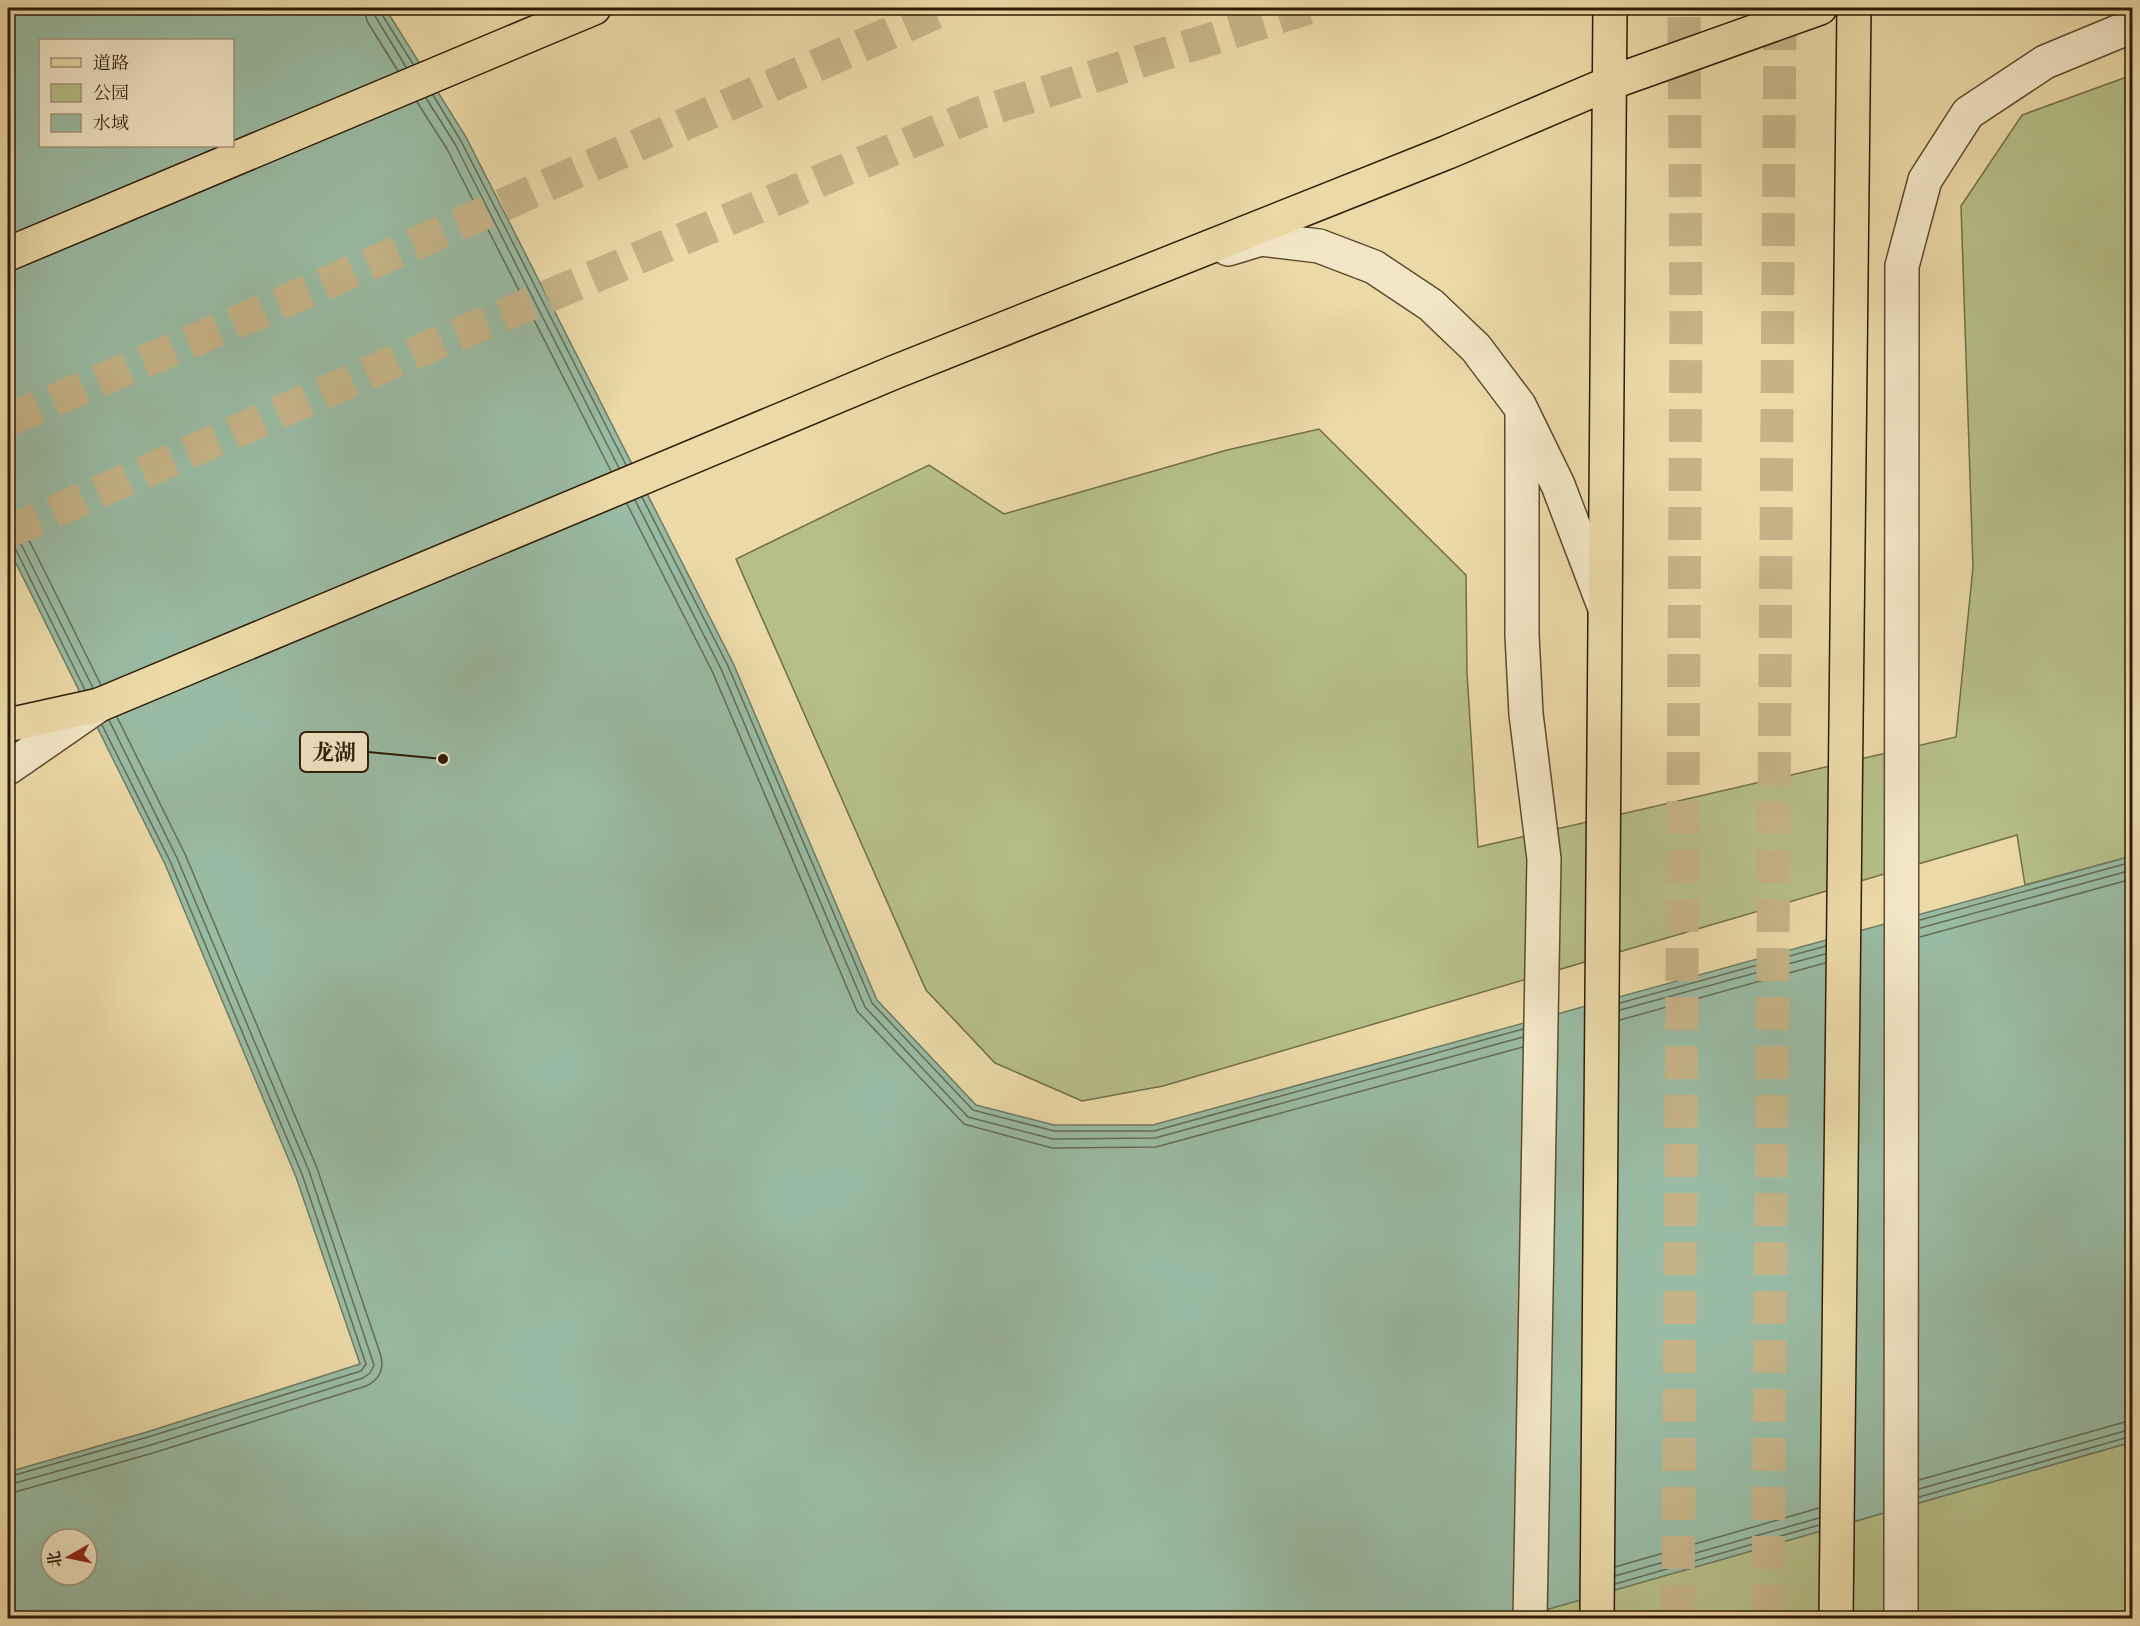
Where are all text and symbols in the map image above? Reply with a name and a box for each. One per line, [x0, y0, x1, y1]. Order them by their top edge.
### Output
legend [39, 39, 234, 147]
text: 道路 [93, 52, 129, 74]
text: 公园 [93, 82, 129, 104]
text: 水域 [93, 112, 129, 134]
callout: 龙湖 [300, 732, 368, 772]
text: 龙湖 [312, 739, 356, 766]
north arrow [39, 1527, 99, 1587]
text: 北 [44, 1550, 65, 1569]

